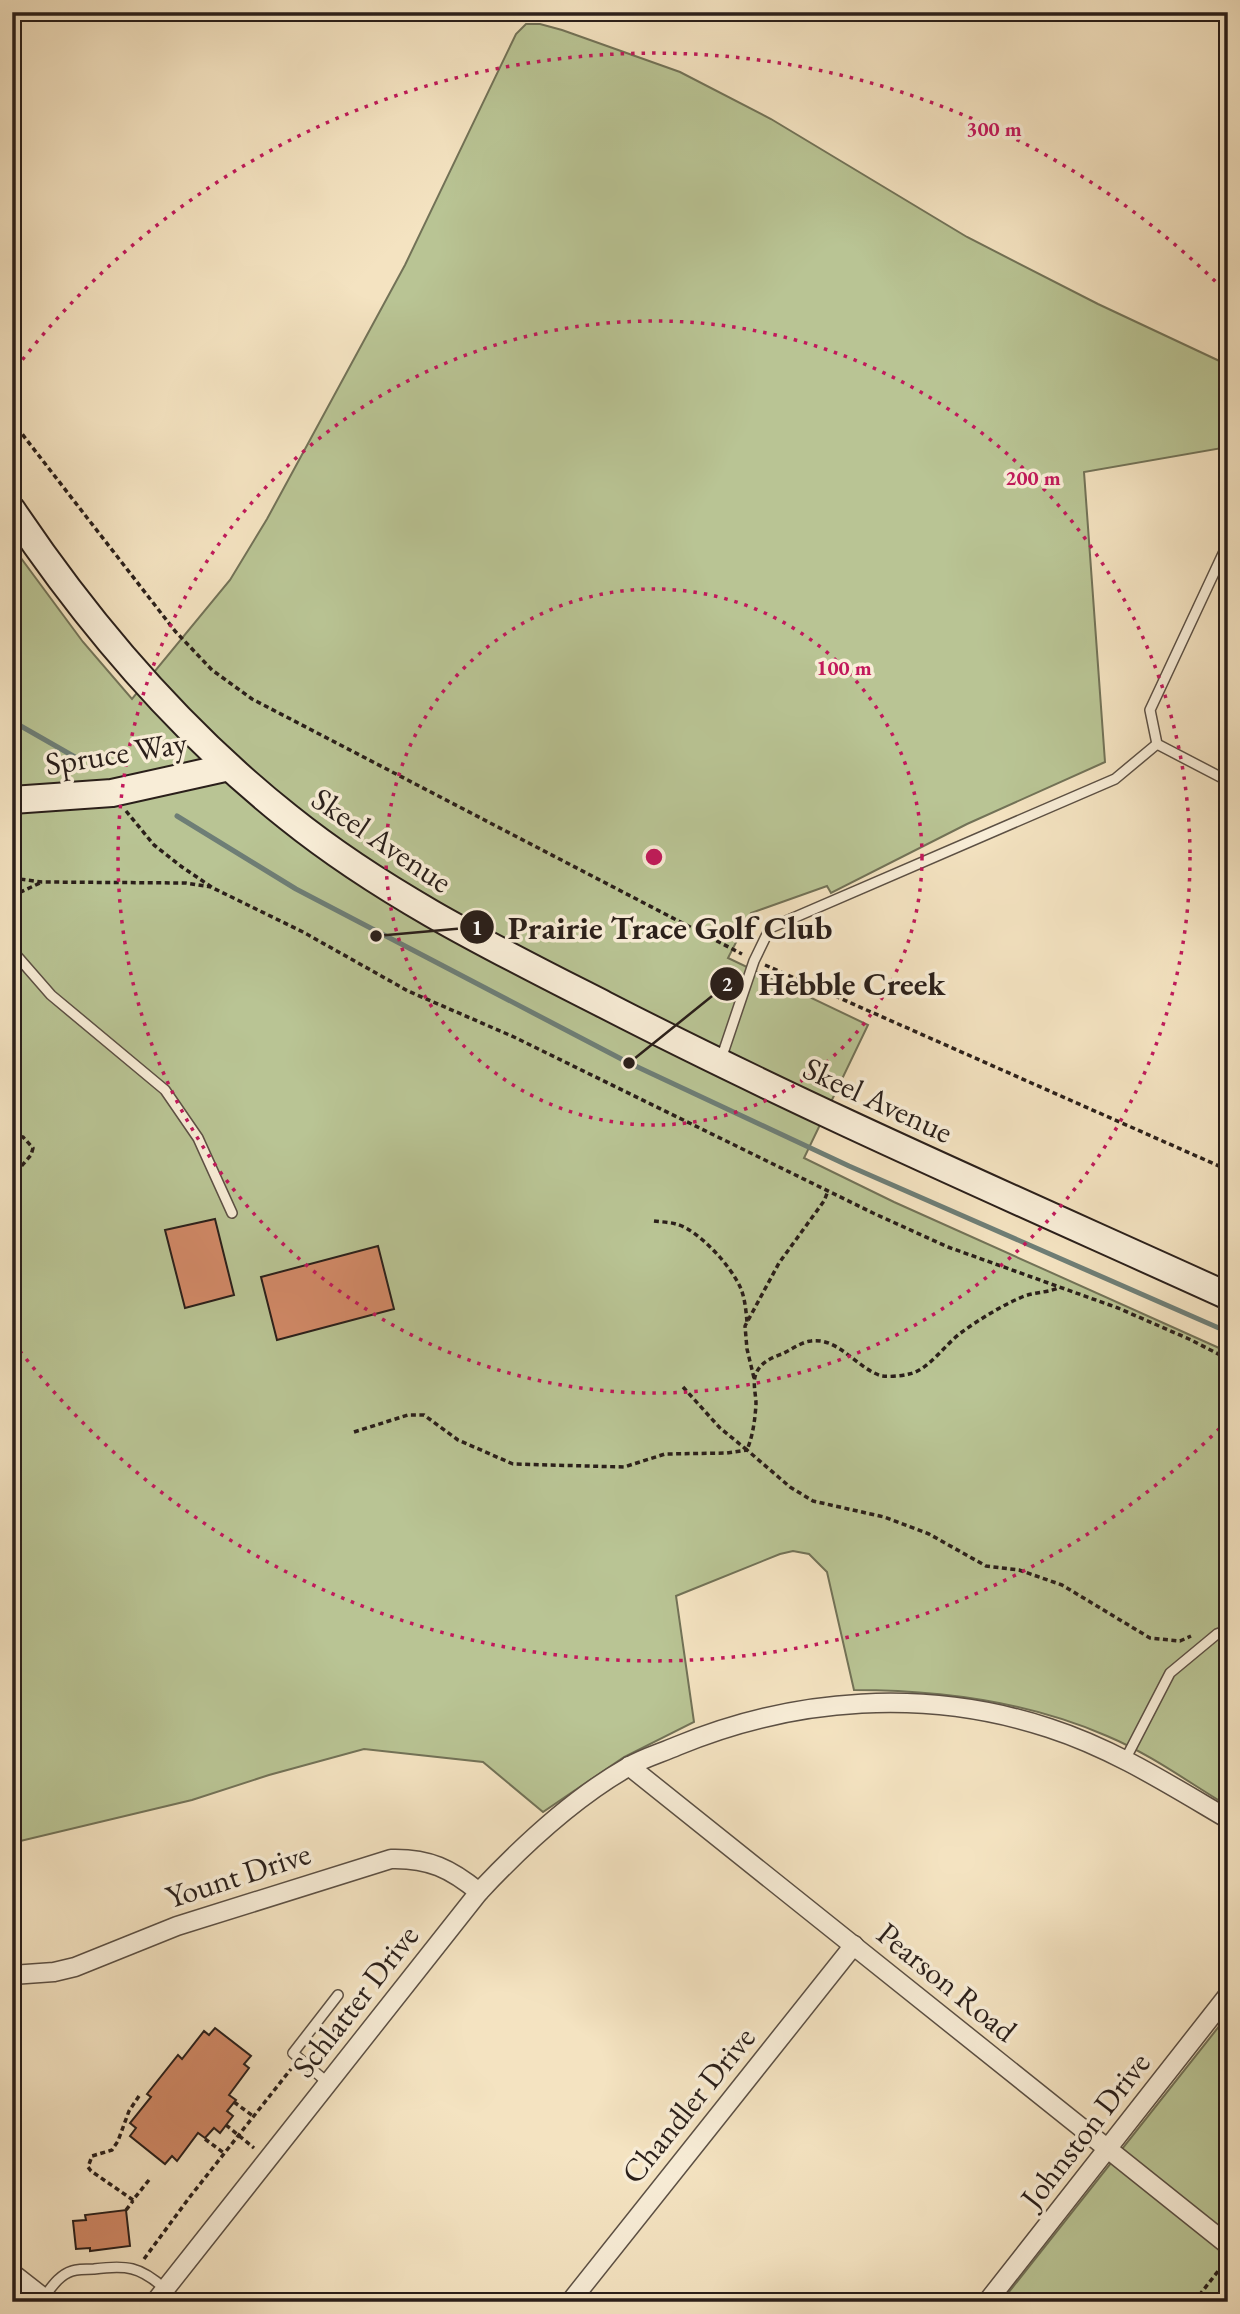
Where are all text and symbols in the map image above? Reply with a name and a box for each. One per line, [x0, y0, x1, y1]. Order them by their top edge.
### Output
text: 300 m [966, 115, 1022, 142]
text: 200 m [1005, 464, 1061, 491]
text: 100 m [816, 654, 872, 681]
street label: Spruce Way [42, 721, 191, 785]
street label: Skeel Avenue [304, 778, 460, 902]
centre of rings [642, 845, 666, 869]
callout: Prairie Trace Golf Club [459, 900, 847, 954]
text: Prairie Trace Golf Club [508, 906, 832, 949]
text: 1 [471, 914, 483, 941]
callout: Hebble Creek [710, 957, 960, 1011]
text: Hebble Creek [759, 962, 946, 1005]
text: 2 [721, 970, 733, 997]
street label: Skeel Avenue [796, 1047, 960, 1153]
street label: Yount Drive [160, 1832, 316, 1918]
street label: Pearson Road [868, 1913, 1026, 2052]
street label: Schlatter Drive [282, 1916, 428, 2086]
street label: Chandler Drive [612, 2018, 764, 2192]
street label: Johnston Drive [1009, 2043, 1159, 2219]

